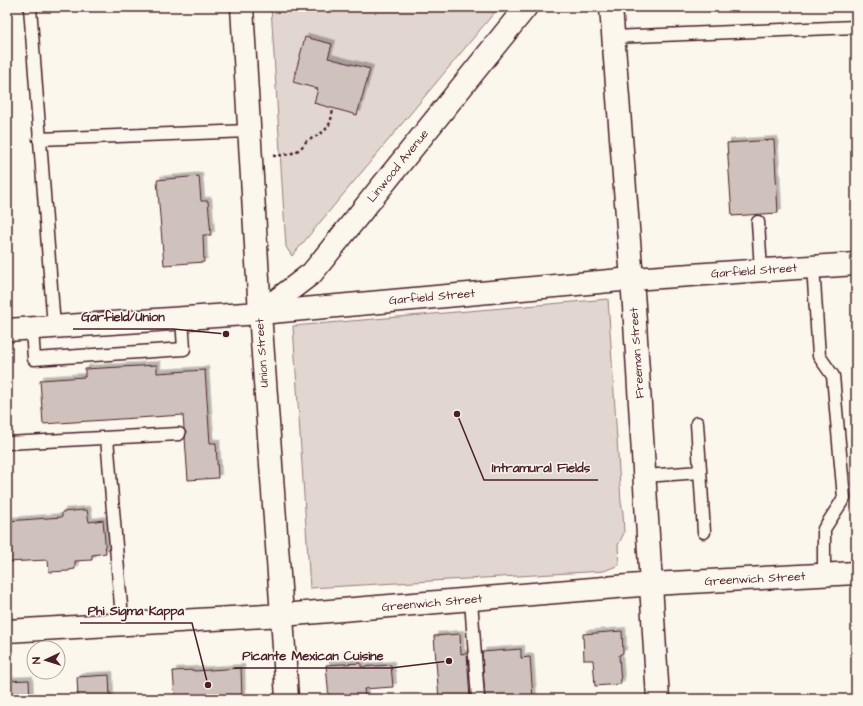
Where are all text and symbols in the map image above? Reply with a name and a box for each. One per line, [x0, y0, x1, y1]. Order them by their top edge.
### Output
street label: Linwood Avenue [363, 126, 433, 206]
street label: Garfield Street [710, 259, 798, 282]
street label: Garfield Street [388, 285, 476, 309]
callout: Garfield/Union [73, 304, 173, 329]
street label: Freeman Street [625, 307, 649, 399]
text: Garfield/Union [81, 308, 165, 326]
street label: Union Street [251, 318, 273, 388]
callout: Intramural Fields [484, 455, 598, 480]
text: Intramural Fields [492, 459, 591, 477]
street label: Greenwich Street [704, 568, 806, 590]
street label: Greenwich Street [381, 590, 483, 616]
callout: Phi Sigma Kappa [80, 598, 192, 623]
text: Phi Sigma Kappa [88, 602, 185, 622]
north arrow [26, 640, 66, 680]
callout: Picante Mexican Cuisine [234, 643, 391, 668]
text: Picante Mexican Cuisine [242, 647, 384, 665]
text: N [29, 657, 44, 665]

